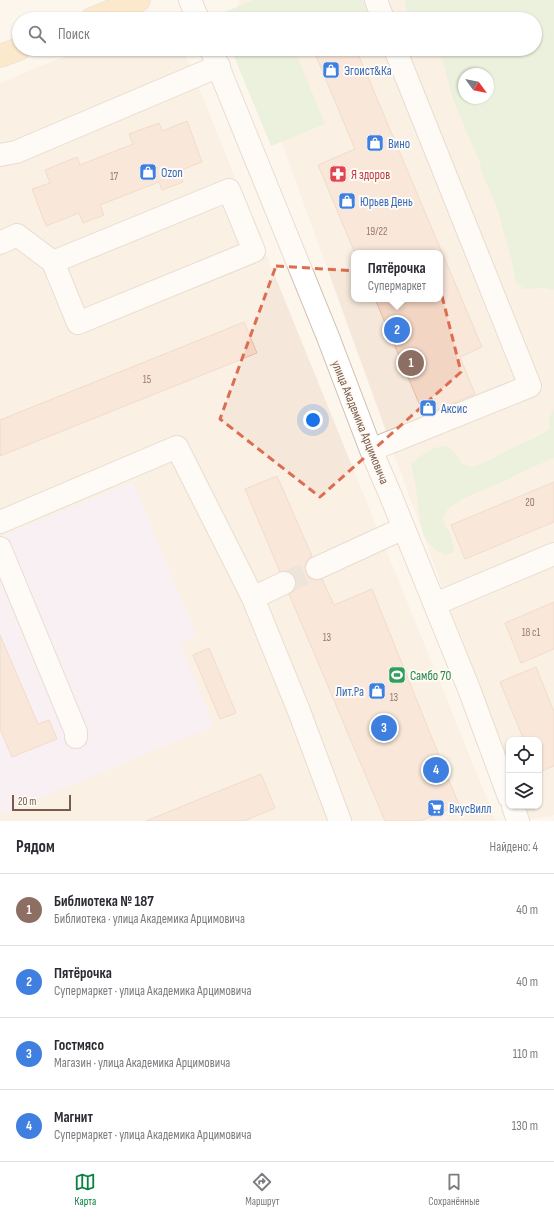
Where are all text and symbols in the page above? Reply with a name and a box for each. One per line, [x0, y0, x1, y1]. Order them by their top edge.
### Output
search box [12, 12, 542, 56]
icon: search [26, 23, 48, 45]
text: Поиск [58, 25, 90, 44]
shop icon: Эгоист&Ка [321, 60, 341, 80]
place label: Эгоист&Ка [344, 63, 392, 79]
north arrow [458, 68, 494, 104]
shop icon: Вино [365, 133, 385, 153]
place label: Вино [388, 136, 410, 152]
shop icon: Ozon [138, 162, 158, 182]
pharmacy icon: Я здоров [328, 164, 348, 184]
place label: Ozon [161, 165, 183, 181]
place label: Я здоров [351, 167, 390, 183]
house number: 17 [110, 170, 119, 183]
shop icon: Юрьев День [337, 191, 357, 211]
place label: Юрьев День [360, 194, 413, 210]
house number: 19/22 [367, 225, 388, 238]
popup [351, 250, 443, 302]
text: Пятёрочка [368, 259, 426, 278]
text: Супермаркет [368, 278, 426, 294]
pin: 2 [384, 315, 410, 345]
pin: 1 [398, 348, 424, 378]
street label: улица Академика Арцимовича [328, 358, 392, 487]
house number: 15 [143, 373, 151, 386]
shop icon: Аксис [418, 398, 438, 418]
place label: Аксис [440, 401, 467, 417]
your location [303, 410, 323, 430]
house number: 20 [525, 496, 535, 509]
house number: 18 с1 [522, 626, 540, 639]
house number: 13 [323, 631, 332, 644]
sports icon: Самбо 70 [387, 665, 407, 685]
place label: Самбо 70 [410, 668, 451, 684]
shop icon: Лит.Ра [367, 681, 387, 701]
place label: Лит.Ра [336, 684, 364, 700]
house number: 13 [390, 691, 399, 704]
pin: 3 [371, 713, 397, 743]
map controls [506, 737, 542, 809]
button: locate [506, 737, 542, 773]
pin: 4 [423, 755, 449, 785]
button: layers [506, 773, 542, 809]
scale bar [12, 793, 71, 812]
text: 20 m [18, 795, 36, 808]
supermarket icon: ВкусВилл [426, 798, 446, 818]
place label: ВкусВилл [449, 801, 492, 817]
text: Рядом [16, 837, 55, 857]
text: Найдено: 4 [490, 839, 538, 855]
text: Библиотека № 187 [54, 892, 154, 911]
text: 1 [26, 902, 32, 918]
text: 40 m [516, 902, 538, 918]
text: Библиотека · улица Академика Арцимовича [54, 911, 245, 927]
text: Пятёрочка [54, 964, 112, 983]
text: 2 [26, 974, 32, 990]
text: 40 m [516, 974, 538, 990]
text: Супермаркет · улица Академика Арцимовича [54, 983, 251, 999]
text: Гостмясо [54, 1036, 104, 1055]
text: 3 [26, 1046, 32, 1062]
text: 110 m [513, 1046, 538, 1062]
text: Магазин · улица Академика Арцимовича [54, 1055, 230, 1071]
text: Магнит [54, 1108, 93, 1127]
text: 4 [26, 1118, 32, 1134]
text: 130 m [512, 1118, 538, 1134]
text: Супермаркет · улица Академика Арцимовича [54, 1127, 251, 1143]
tab: Карта [74, 1171, 96, 1208]
tab: Маршрут [245, 1171, 280, 1208]
tab: Сохранённые [428, 1171, 480, 1208]

